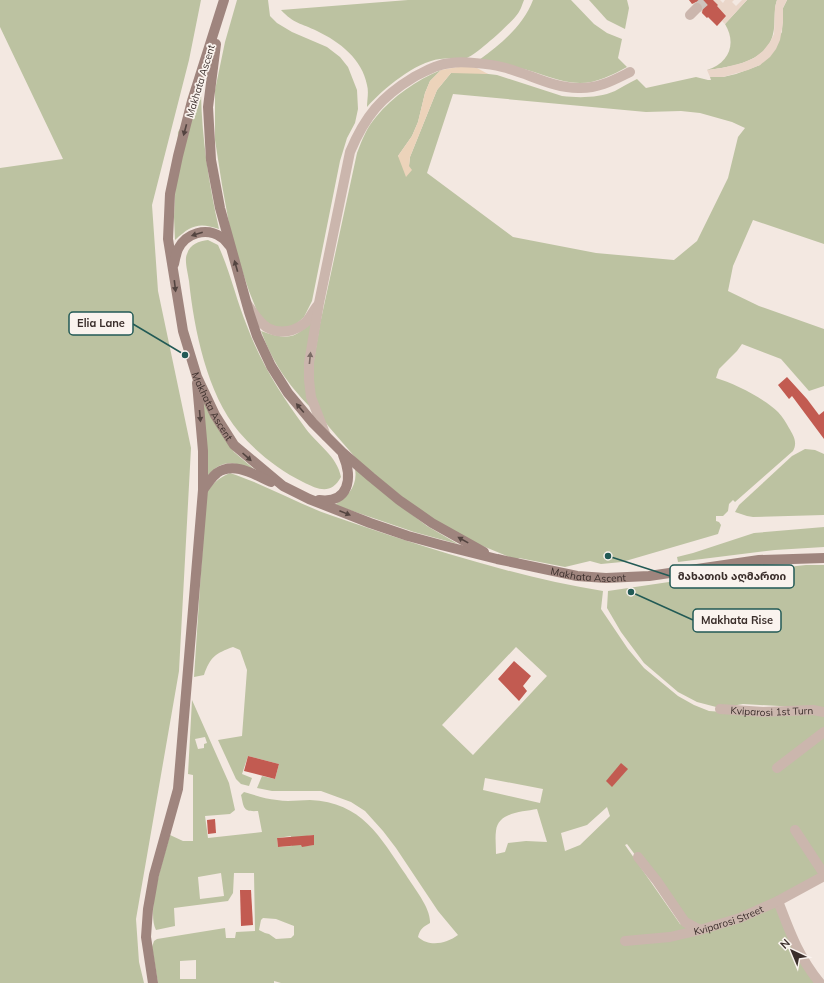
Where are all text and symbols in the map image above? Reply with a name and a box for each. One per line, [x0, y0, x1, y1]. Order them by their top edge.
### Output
street label: Makhata Ascent [183, 43, 218, 119]
one-way arrow [182, 125, 188, 137]
one-way arrow [190, 231, 202, 237]
one-way arrow [233, 259, 239, 271]
one-way arrow [172, 280, 178, 292]
callout: Elia Lane [69, 312, 133, 335]
text: Elia Lane [77, 316, 125, 330]
one-way arrow [307, 352, 313, 364]
street label: Makhata Ascent [189, 371, 236, 444]
one-way arrow [295, 402, 304, 413]
one-way arrow [196, 410, 203, 422]
one-way arrow [242, 452, 252, 461]
one-way arrow [340, 511, 352, 517]
one-way arrow [457, 537, 469, 543]
street label: Makhata Ascent [549, 565, 627, 585]
callout: მახათის აღმართი [670, 565, 794, 588]
text: მახათის აღმართი [678, 569, 787, 583]
callout: Makhata Rise [693, 609, 781, 632]
text: Makhata Rise [701, 613, 773, 627]
street label: Kviparosi 1st Turn [730, 704, 814, 719]
street label: Kviparosi Street [692, 902, 766, 938]
north arrow [772, 931, 812, 971]
text: N [777, 936, 793, 952]

